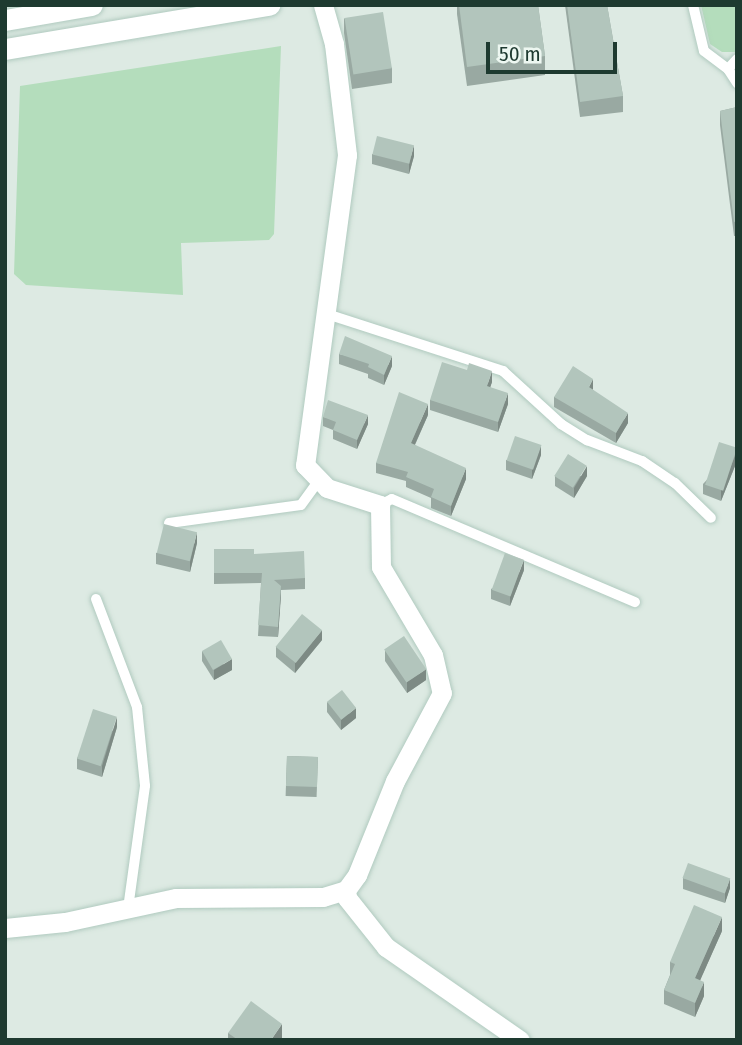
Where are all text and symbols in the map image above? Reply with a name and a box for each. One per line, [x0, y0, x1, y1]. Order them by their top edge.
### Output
scale bar [490, 28, 621, 72]
text: 50 m [499, 41, 541, 67]

